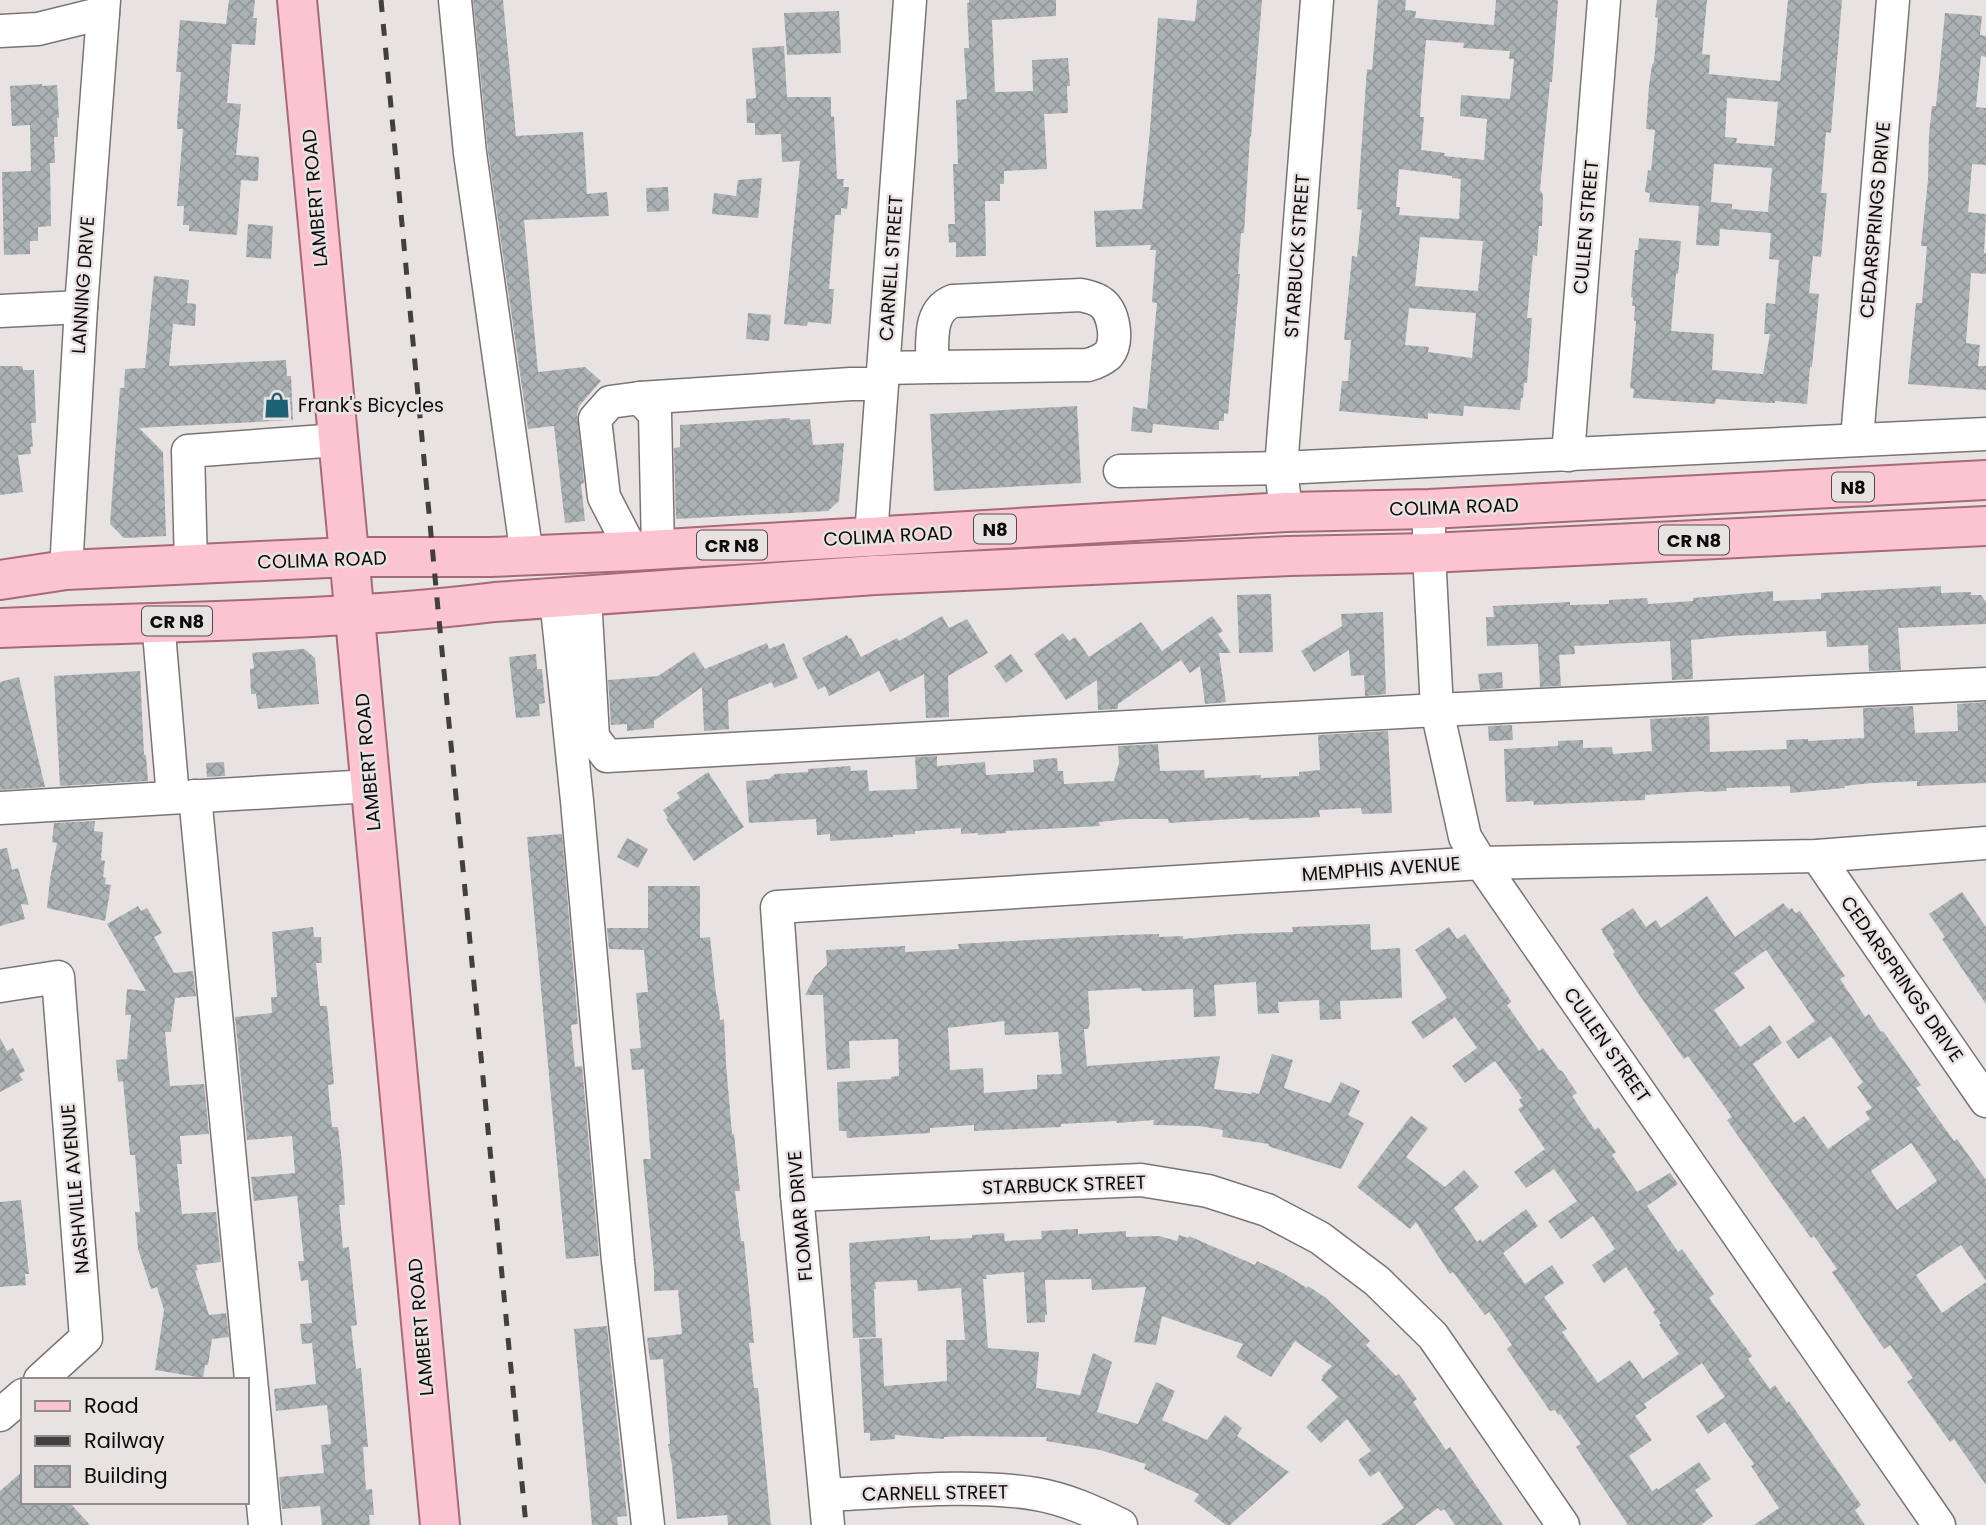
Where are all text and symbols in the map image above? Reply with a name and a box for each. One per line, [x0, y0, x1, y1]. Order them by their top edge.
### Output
street label: CEDARSPRINGS DRIVE [1853, 121, 1897, 319]
street label: LAMBERT ROAD [296, 128, 334, 268]
street label: CULLEN STREET [1567, 159, 1605, 295]
street label: STARBUCK STREET [1278, 173, 1316, 339]
street label: CARNELL STREET [872, 194, 910, 342]
street label: LANNING DRIVE [65, 215, 101, 355]
shop icon: Frank's Bicycles [262, 390, 292, 420]
place label: Frank's Bicycles [298, 392, 444, 419]
road number: N8 [1832, 472, 1874, 502]
street label: COLIMA ROAD [1389, 491, 1519, 523]
road number: N8 [974, 514, 1016, 544]
street label: COLIMA ROAD [823, 519, 953, 553]
road number: CR N8 [1659, 526, 1729, 554]
road number: CR N8 [697, 530, 767, 560]
street label: COLIMA ROAD [257, 544, 387, 576]
road number: CR N8 [142, 606, 212, 636]
street label: LAMBERT ROAD [349, 692, 387, 832]
street label: MEMPHIS AVENUE [1301, 850, 1461, 888]
street label: CEDARSPRINGS DRIVE [1834, 890, 1970, 1068]
street label: CULLEN STREET [1557, 982, 1657, 1108]
street label: NASHVILLE AVENUE [54, 1103, 96, 1275]
street label: FLOMAR DRIVE [781, 1150, 819, 1282]
street label: STARBUCK STREET [982, 1169, 1146, 1201]
street label: LAMBERT ROAD [402, 1257, 440, 1397]
legend [21, 1378, 248, 1504]
text: Road [84, 1391, 139, 1420]
text: Railway [84, 1426, 165, 1455]
text: Building [84, 1461, 168, 1490]
street label: CARNELL STREET [862, 1478, 1008, 1508]

